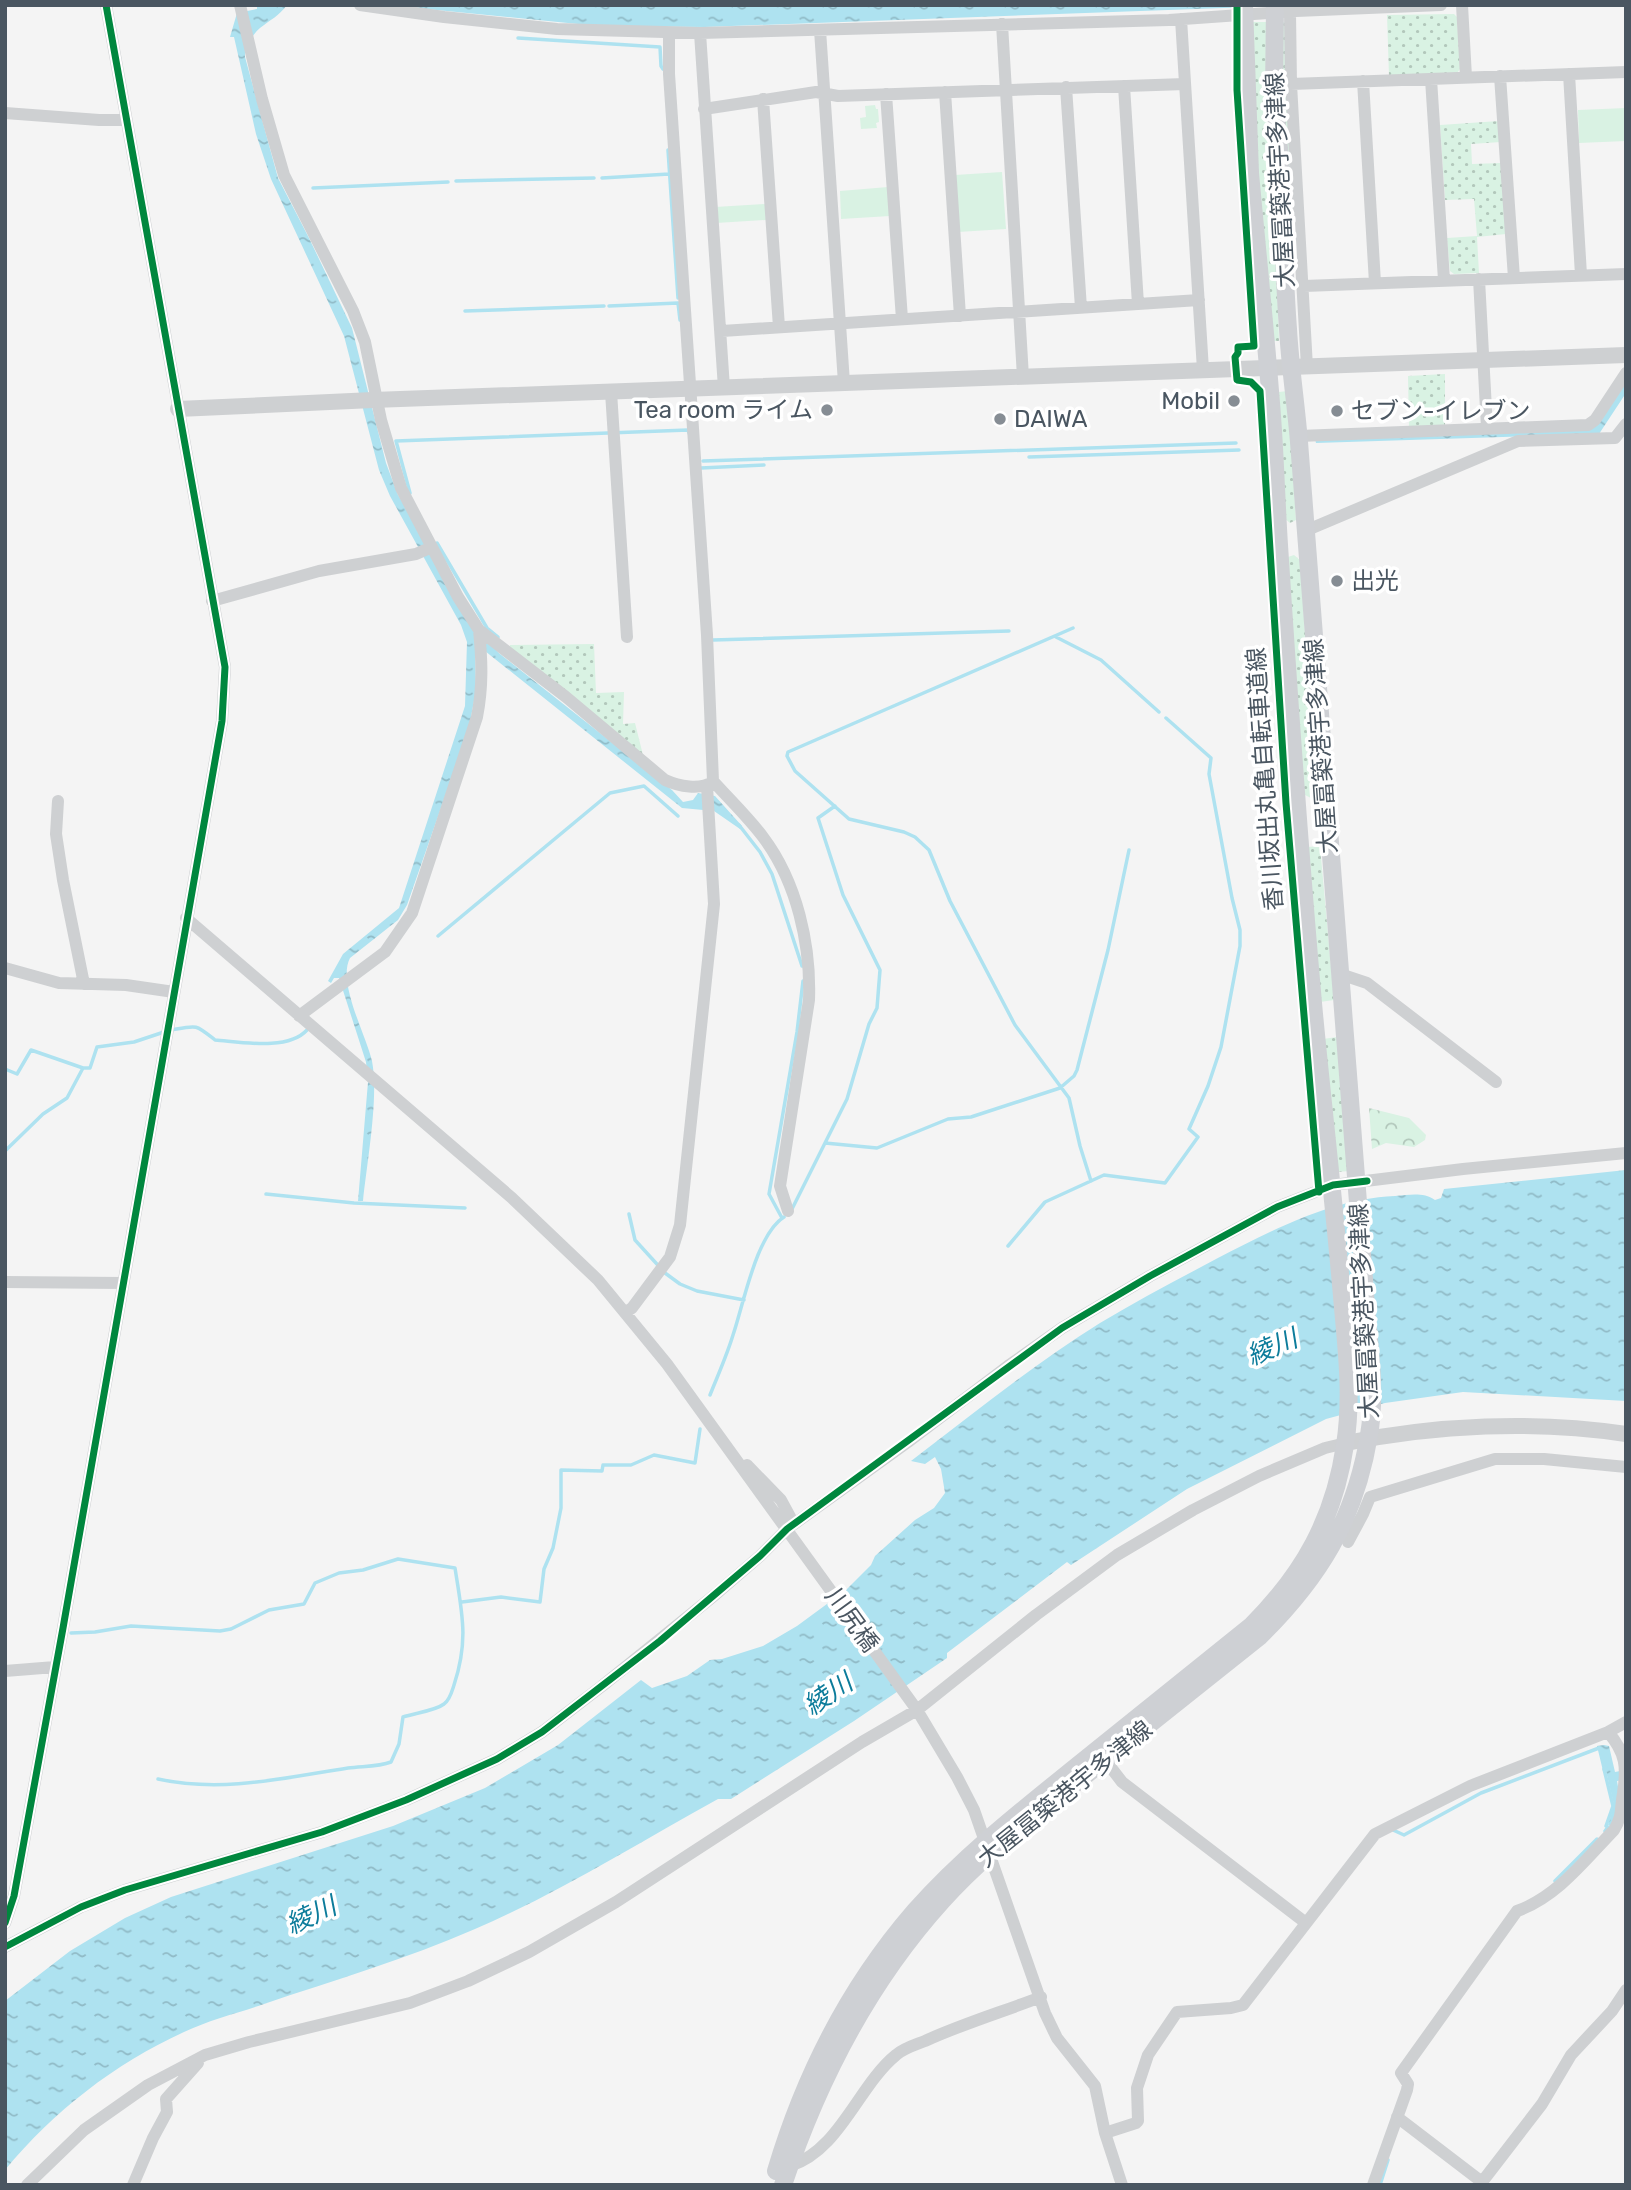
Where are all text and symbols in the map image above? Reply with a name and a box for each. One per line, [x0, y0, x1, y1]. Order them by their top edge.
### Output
street label: 大屋冨築港宇多津線 [1260, 71, 1300, 289]
place label: Mobil [1161, 387, 1220, 415]
marker: Mobil [1226, 393, 1242, 409]
place label: Tea room ライム [634, 396, 813, 424]
place label: セブン-イレブン [1351, 397, 1531, 425]
marker: Tea room ライム [819, 402, 835, 418]
marker: セブン-イレブン [1329, 403, 1345, 419]
place label: DAIWA [1014, 405, 1088, 433]
marker: DAIWA [992, 411, 1008, 427]
place label: 出光 [1351, 567, 1399, 595]
marker: 出光 [1329, 573, 1345, 589]
street label: 大屋冨築港宇多津線 [1300, 637, 1342, 855]
street label: 香川坂出丸亀自転車道線 [1242, 646, 1288, 912]
street label: 大屋冨築港宇多津線 [1344, 1202, 1384, 1420]
water label: 綾川 [1242, 1322, 1305, 1372]
street label: 川尻橋 [820, 1583, 884, 1657]
water label: 綾川 [798, 1665, 861, 1722]
street label: 大屋冨築港宇多津線 [972, 1715, 1158, 1873]
water label: 綾川 [281, 1889, 344, 1940]

